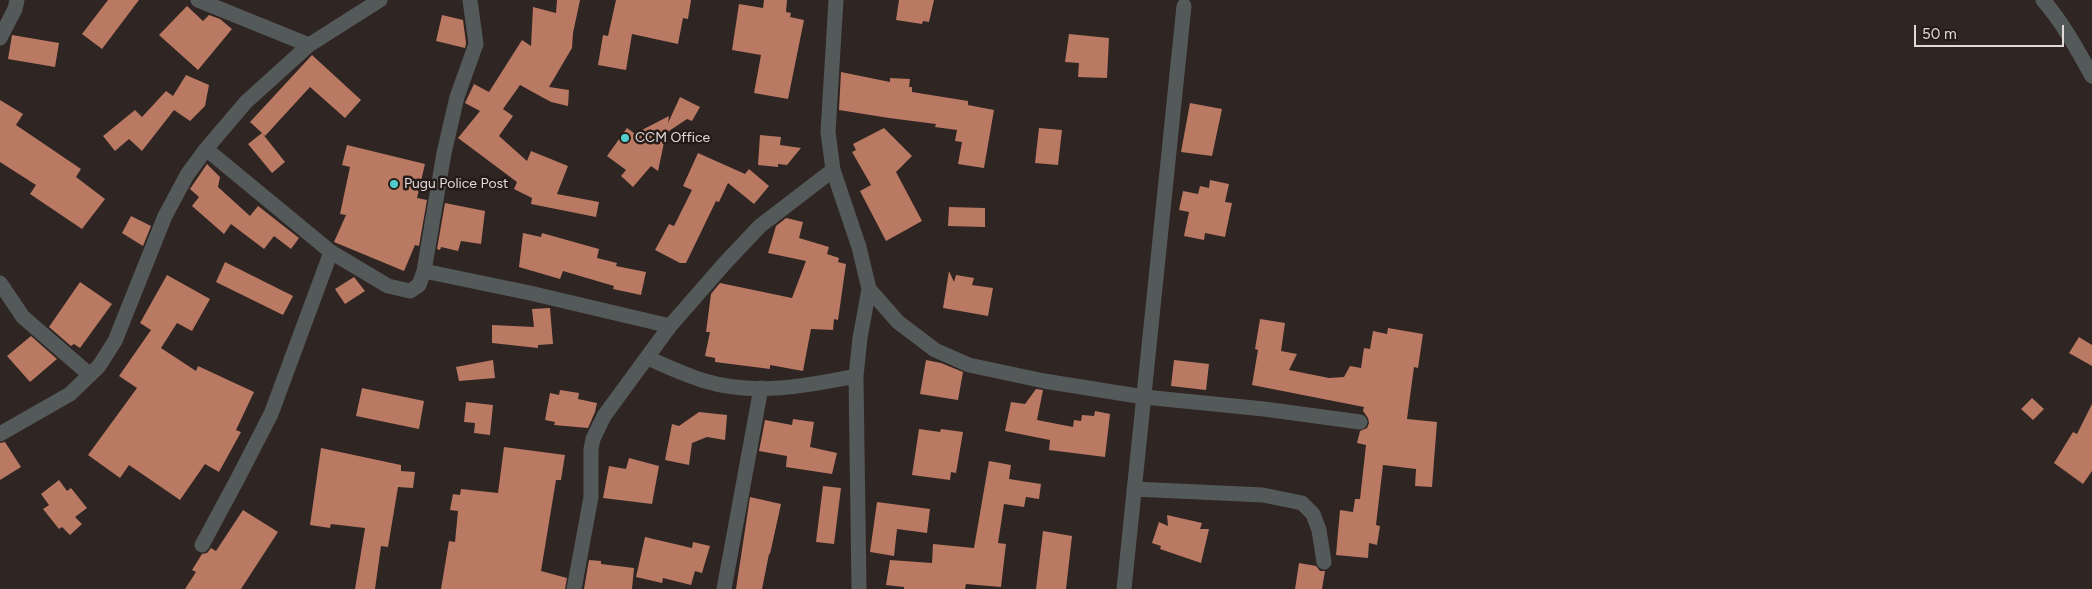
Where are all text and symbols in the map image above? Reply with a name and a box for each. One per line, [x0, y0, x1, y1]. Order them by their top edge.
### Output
scale bar [1917, 15, 2067, 47]
text: 50 m [1922, 25, 1957, 43]
place label: CCM Office [635, 130, 710, 146]
marker: CCM Office [619, 132, 631, 144]
place label: Pugu Police Post [404, 176, 508, 192]
marker: Pugu Police Post [388, 178, 400, 190]

